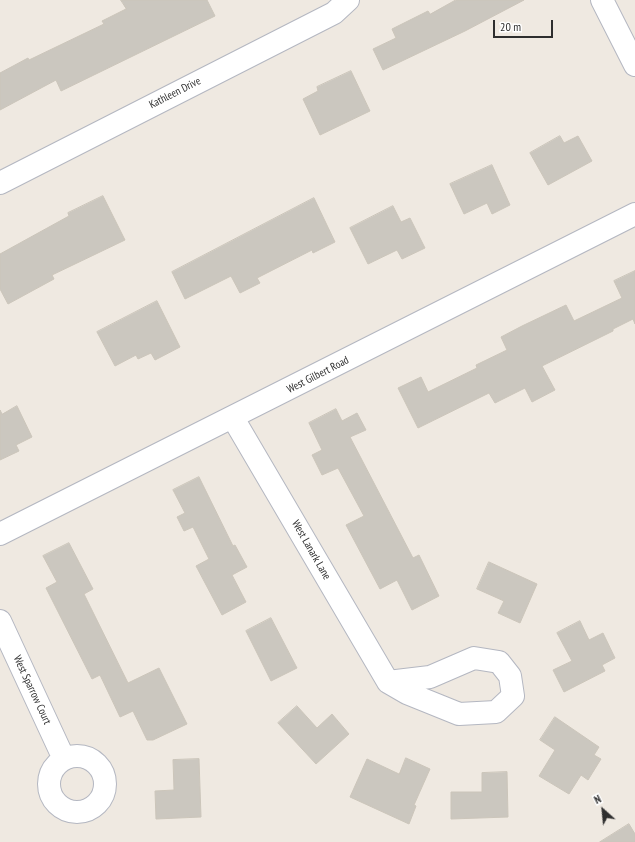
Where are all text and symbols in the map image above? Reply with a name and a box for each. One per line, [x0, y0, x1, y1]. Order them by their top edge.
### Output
scale bar [495, 12, 555, 38]
text: 20 m [500, 19, 521, 34]
street label: Kathleen Drive [147, 74, 203, 112]
street label: West Gilbert Road [285, 354, 351, 396]
street label: West Lanark Lane [289, 518, 333, 582]
street label: West Sparrow Court [10, 653, 54, 727]
north arrow [583, 790, 623, 830]
text: N [592, 792, 603, 807]

